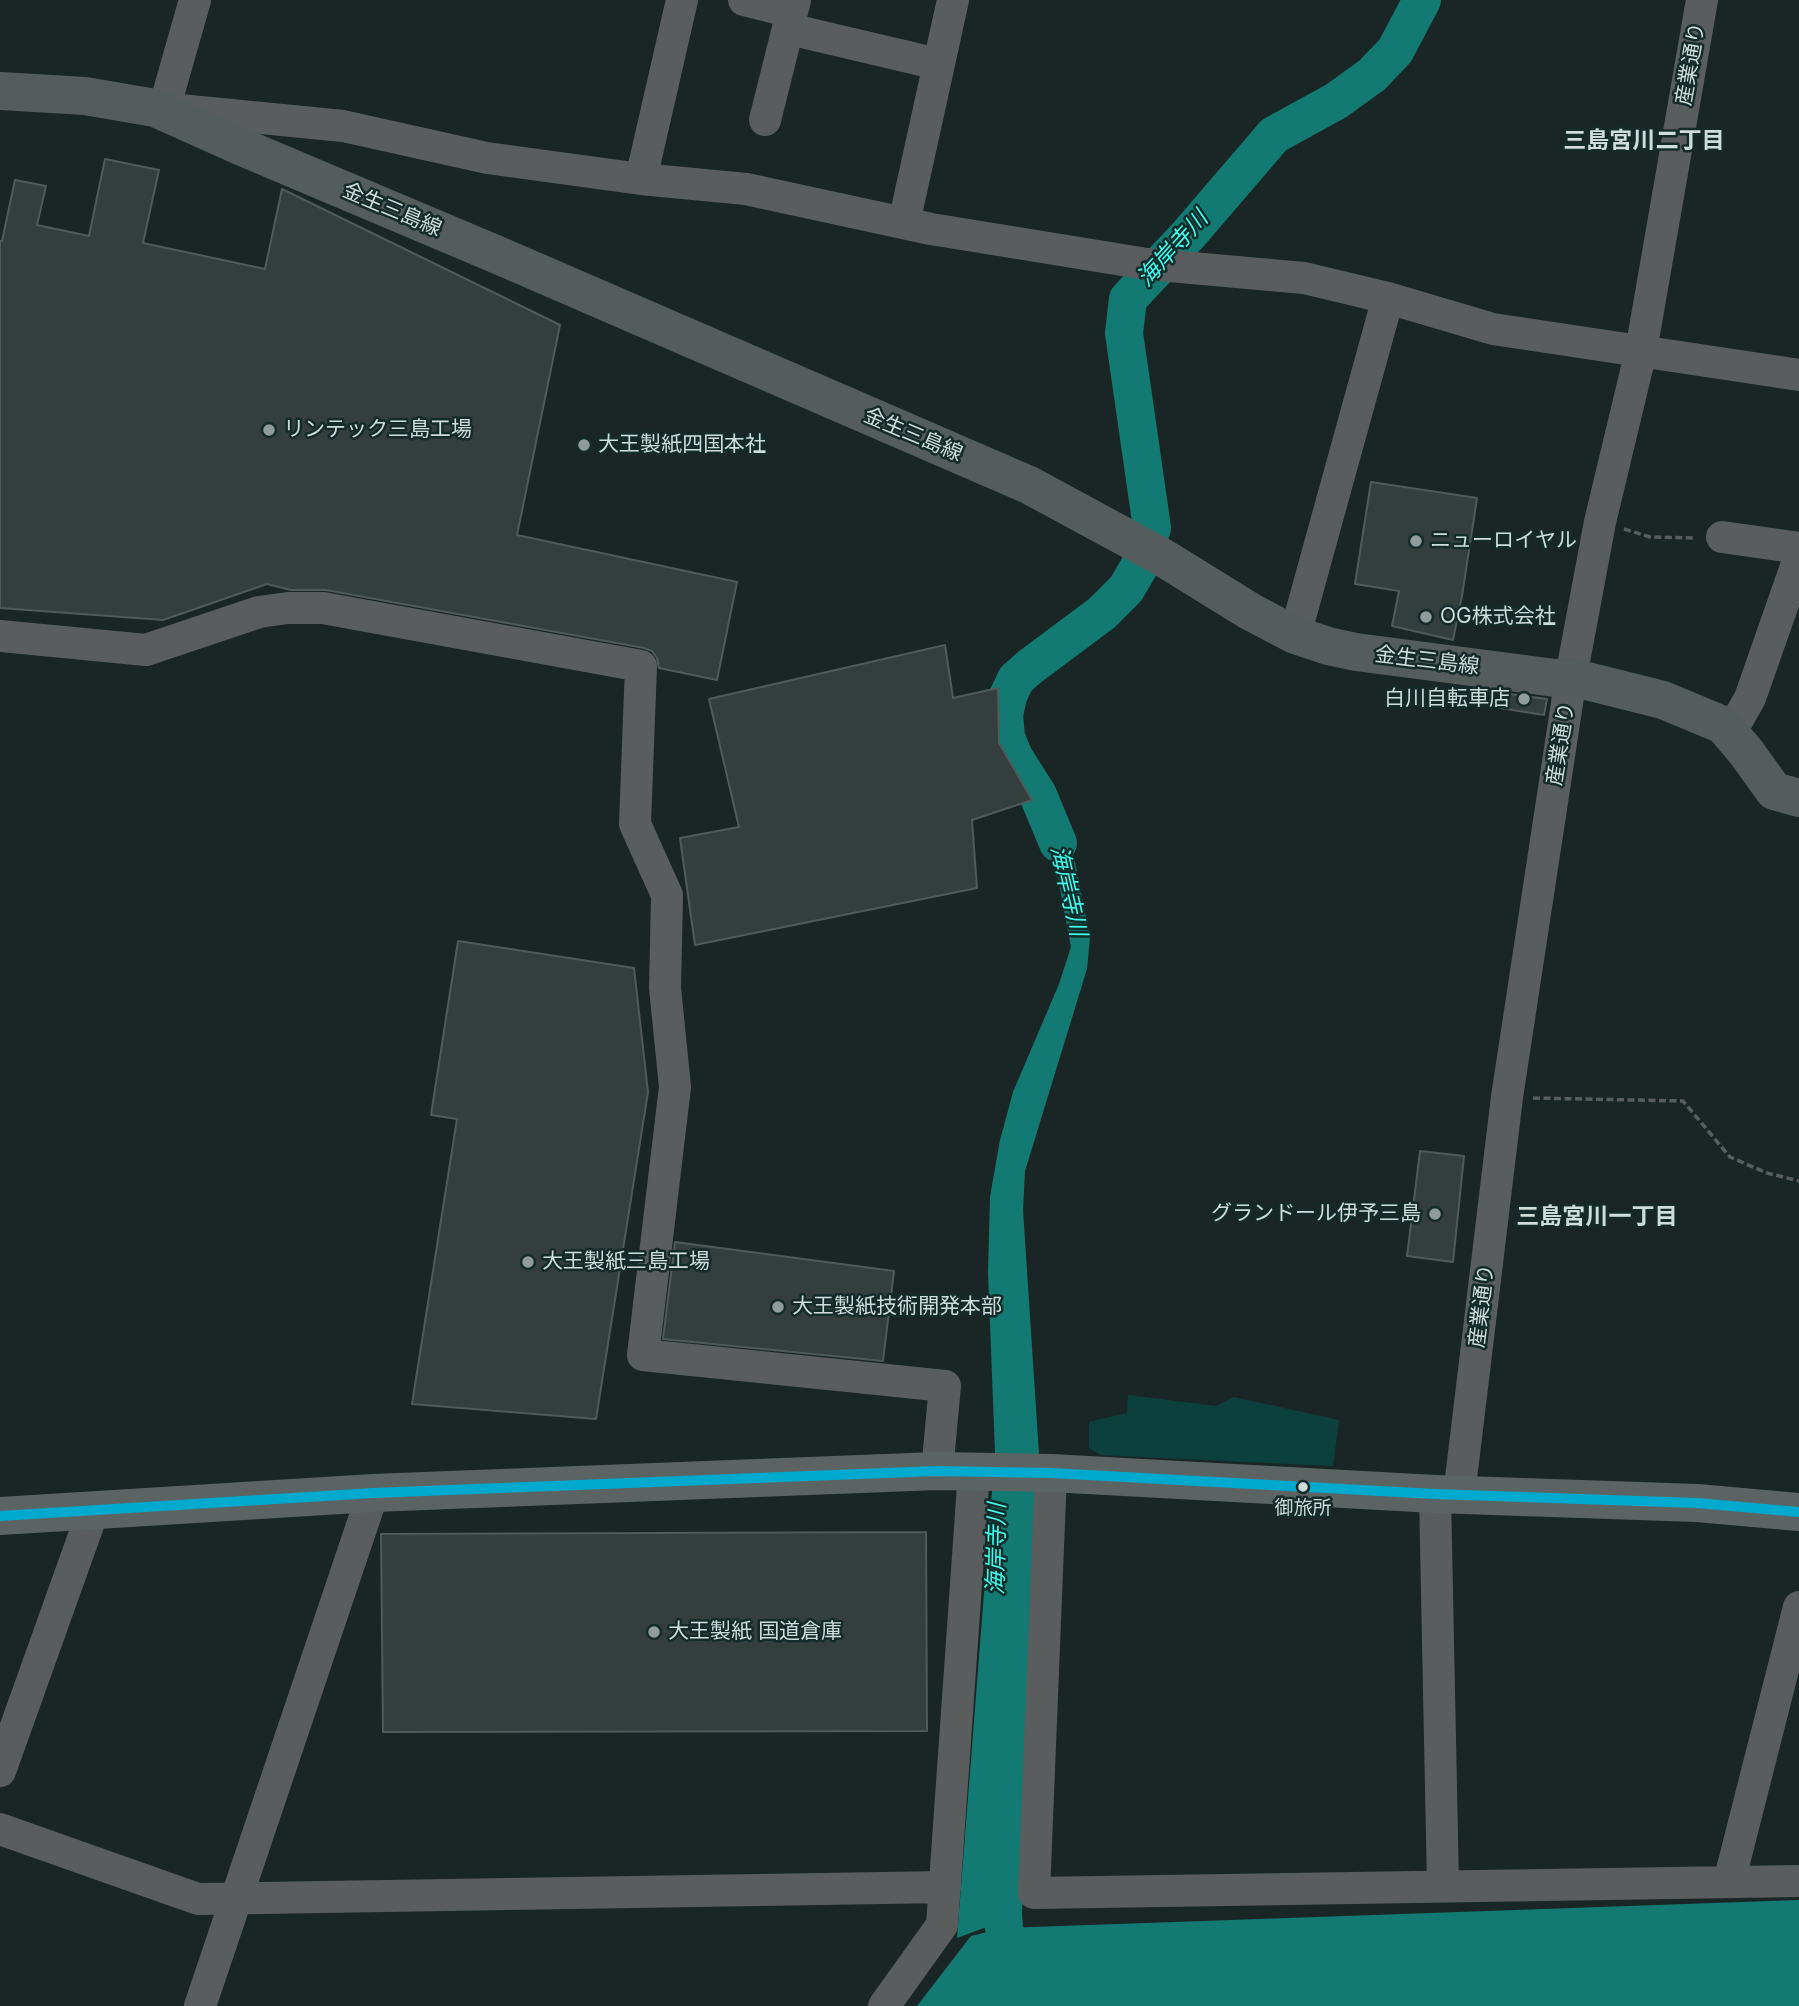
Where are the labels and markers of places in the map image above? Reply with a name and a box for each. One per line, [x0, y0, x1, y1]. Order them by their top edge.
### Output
place label: リンテック三島工場 [283, 417, 472, 443]
marker: リンテック三島工場 [261, 422, 277, 438]
place label: 大王製紙四国本社 [598, 432, 766, 458]
marker: 大王製紙四国本社 [576, 437, 592, 453]
place label: ニューロイヤル [1430, 528, 1577, 554]
marker: ニューロイヤル [1408, 533, 1424, 549]
place label: OG株式会社 [1440, 604, 1556, 630]
marker: OG株式会社 [1418, 609, 1434, 625]
place label: 白川自転車店 [1384, 686, 1510, 712]
marker: 白川自転車店 [1516, 691, 1532, 707]
place label: グランドール伊予三島 [1211, 1201, 1421, 1227]
marker: グランドール伊予三島 [1427, 1206, 1443, 1222]
place label: 大王製紙三島工場 [542, 1249, 710, 1275]
marker: 大王製紙三島工場 [520, 1254, 536, 1270]
place label: 大王製紙技術開発本部 [792, 1294, 1002, 1320]
marker: 大王製紙技術開発本部 [770, 1299, 786, 1315]
marker: 御旅所 [1296, 1480, 1310, 1494]
place label: 御旅所 [1275, 1497, 1331, 1519]
place label: 大王製紙 国道倉庫 [668, 1619, 842, 1645]
marker: 大王製紙 国道倉庫 [646, 1624, 662, 1640]

